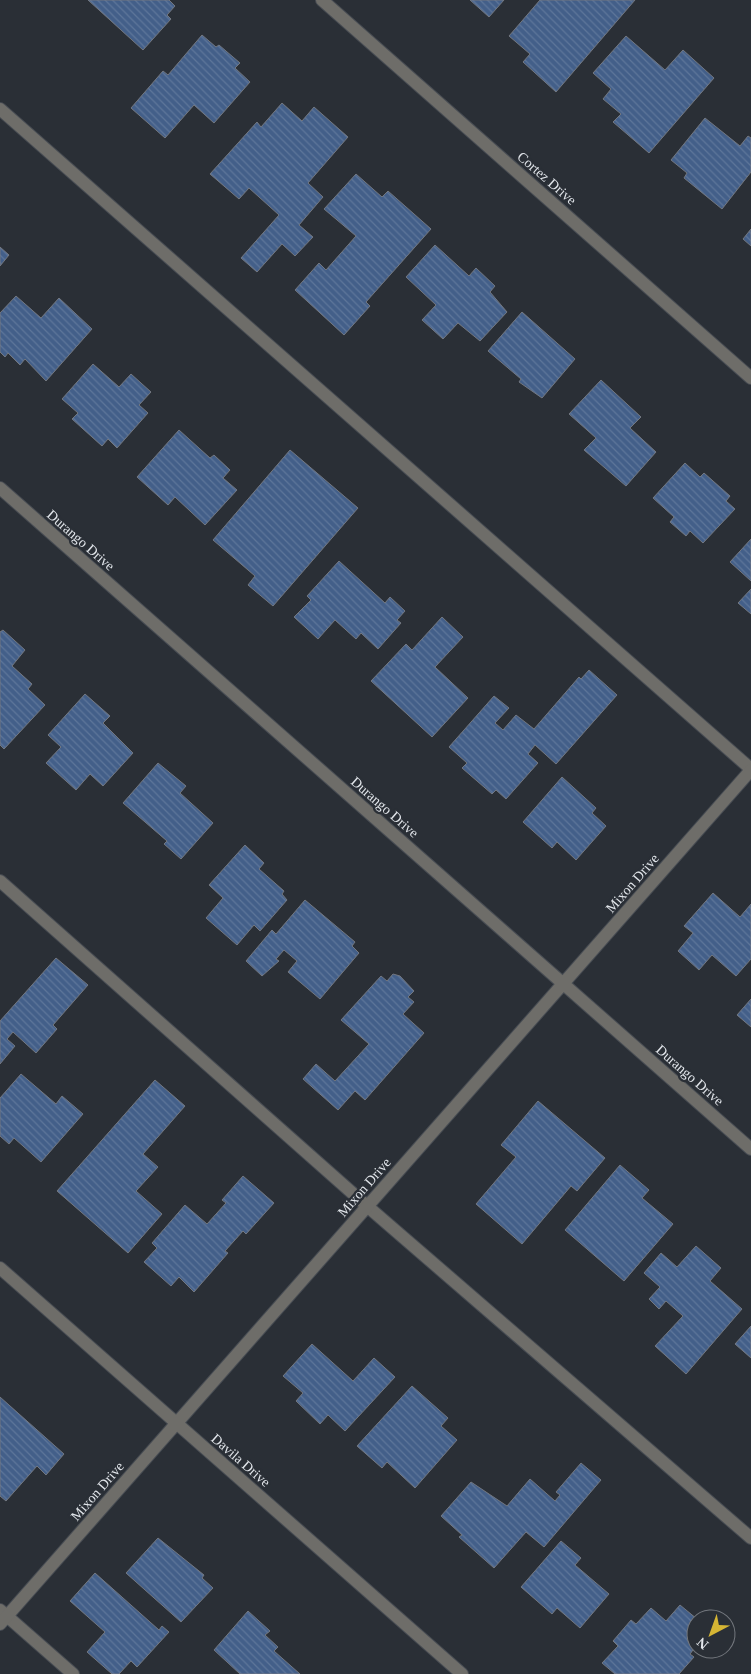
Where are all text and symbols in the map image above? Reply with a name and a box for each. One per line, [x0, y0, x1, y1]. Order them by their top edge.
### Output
street label: Cortez Drive [514, 149, 579, 208]
street label: Durango Drive [44, 507, 117, 574]
street label: Durango Drive [348, 774, 421, 841]
street label: Mixon Drive [603, 851, 662, 916]
street label: Durango Drive [653, 1042, 726, 1109]
street label: Mixon Drive [335, 1155, 394, 1220]
street label: Davila Drive [208, 1431, 273, 1490]
street label: Mixon Drive [68, 1459, 127, 1524]
north arrow [686, 1609, 736, 1659]
text: N [694, 1634, 712, 1652]

